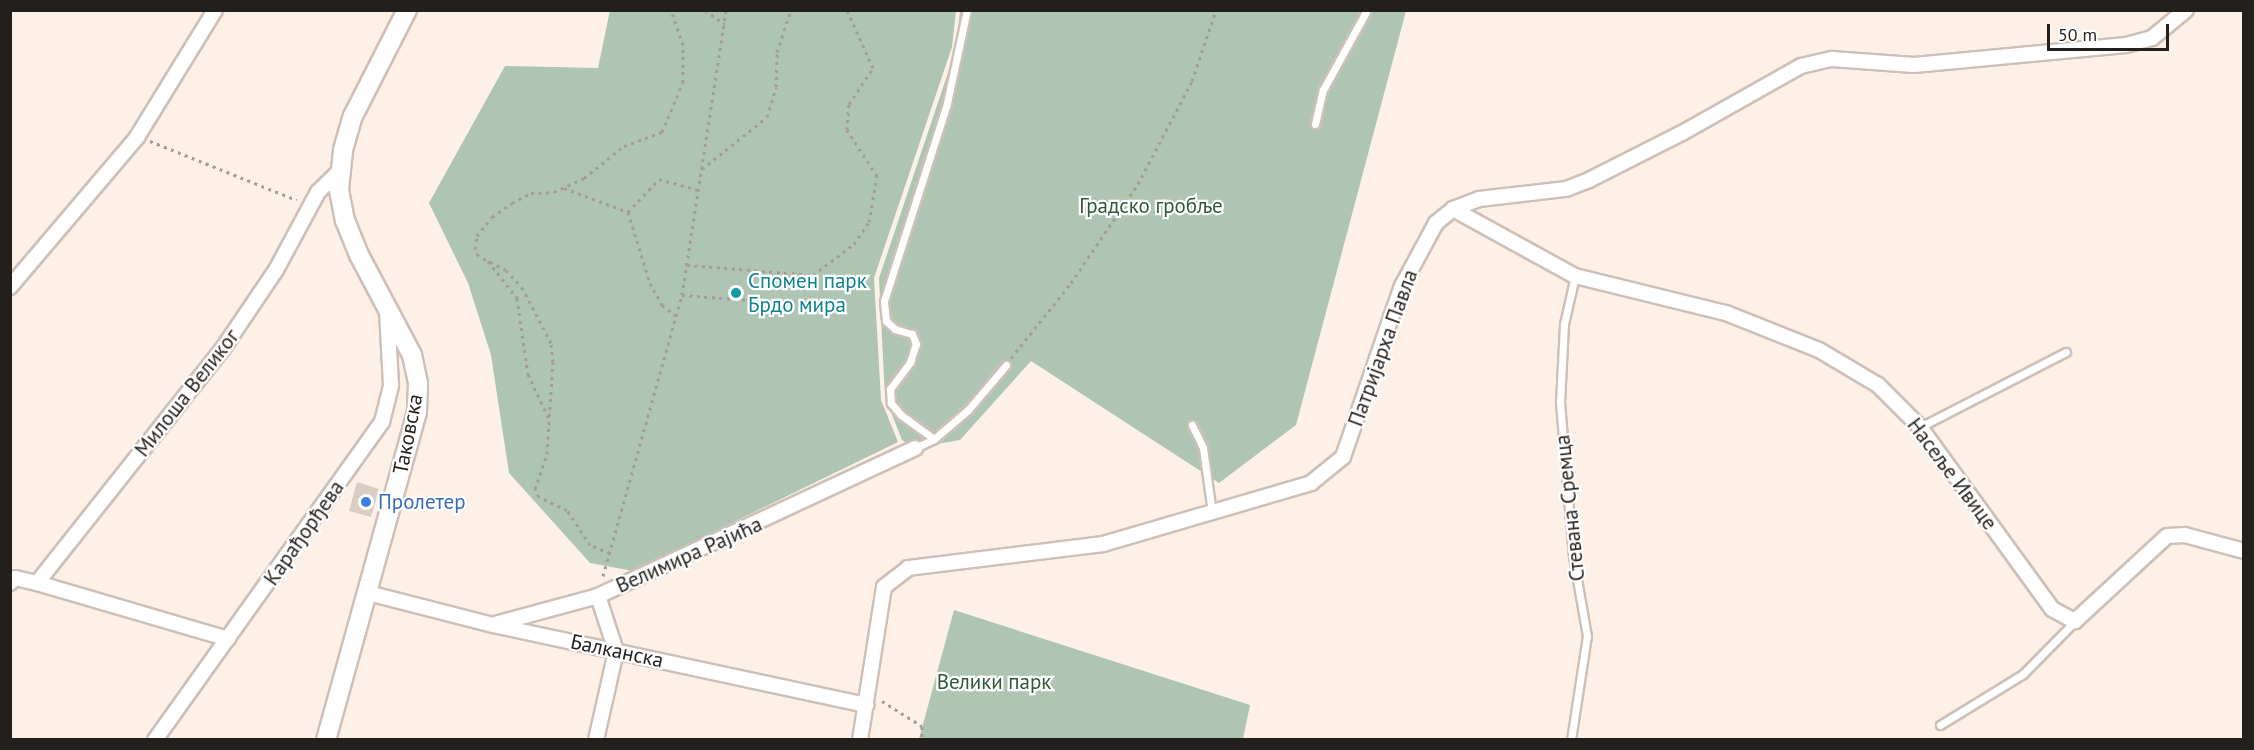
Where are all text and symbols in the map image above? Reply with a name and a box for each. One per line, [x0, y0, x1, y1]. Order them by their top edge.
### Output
scale bar [2050, 12, 2172, 50]
text: 50 m [2058, 23, 2097, 46]
park label: Градско гробље [1079, 193, 1223, 219]
street label: Патријарха Павла [1343, 266, 1423, 430]
place label: Спомен парк Брдо мира [748, 268, 867, 318]
marker: Спомен парк Брдо мира [729, 286, 743, 300]
street label: Милоша Великог [129, 324, 245, 462]
street label: Таковска [388, 392, 428, 476]
street label: Насеље Ивице [1902, 413, 2002, 535]
street label: Стевана Сремца [1550, 434, 1590, 582]
street label: Карађорђева [259, 476, 349, 590]
place label: Пролетер [378, 489, 466, 515]
marker: Пролетер [359, 495, 373, 509]
street label: Велимира Рајића [612, 511, 766, 599]
street label: Балканска [568, 629, 666, 673]
park label: Велики парк [937, 669, 1051, 695]

